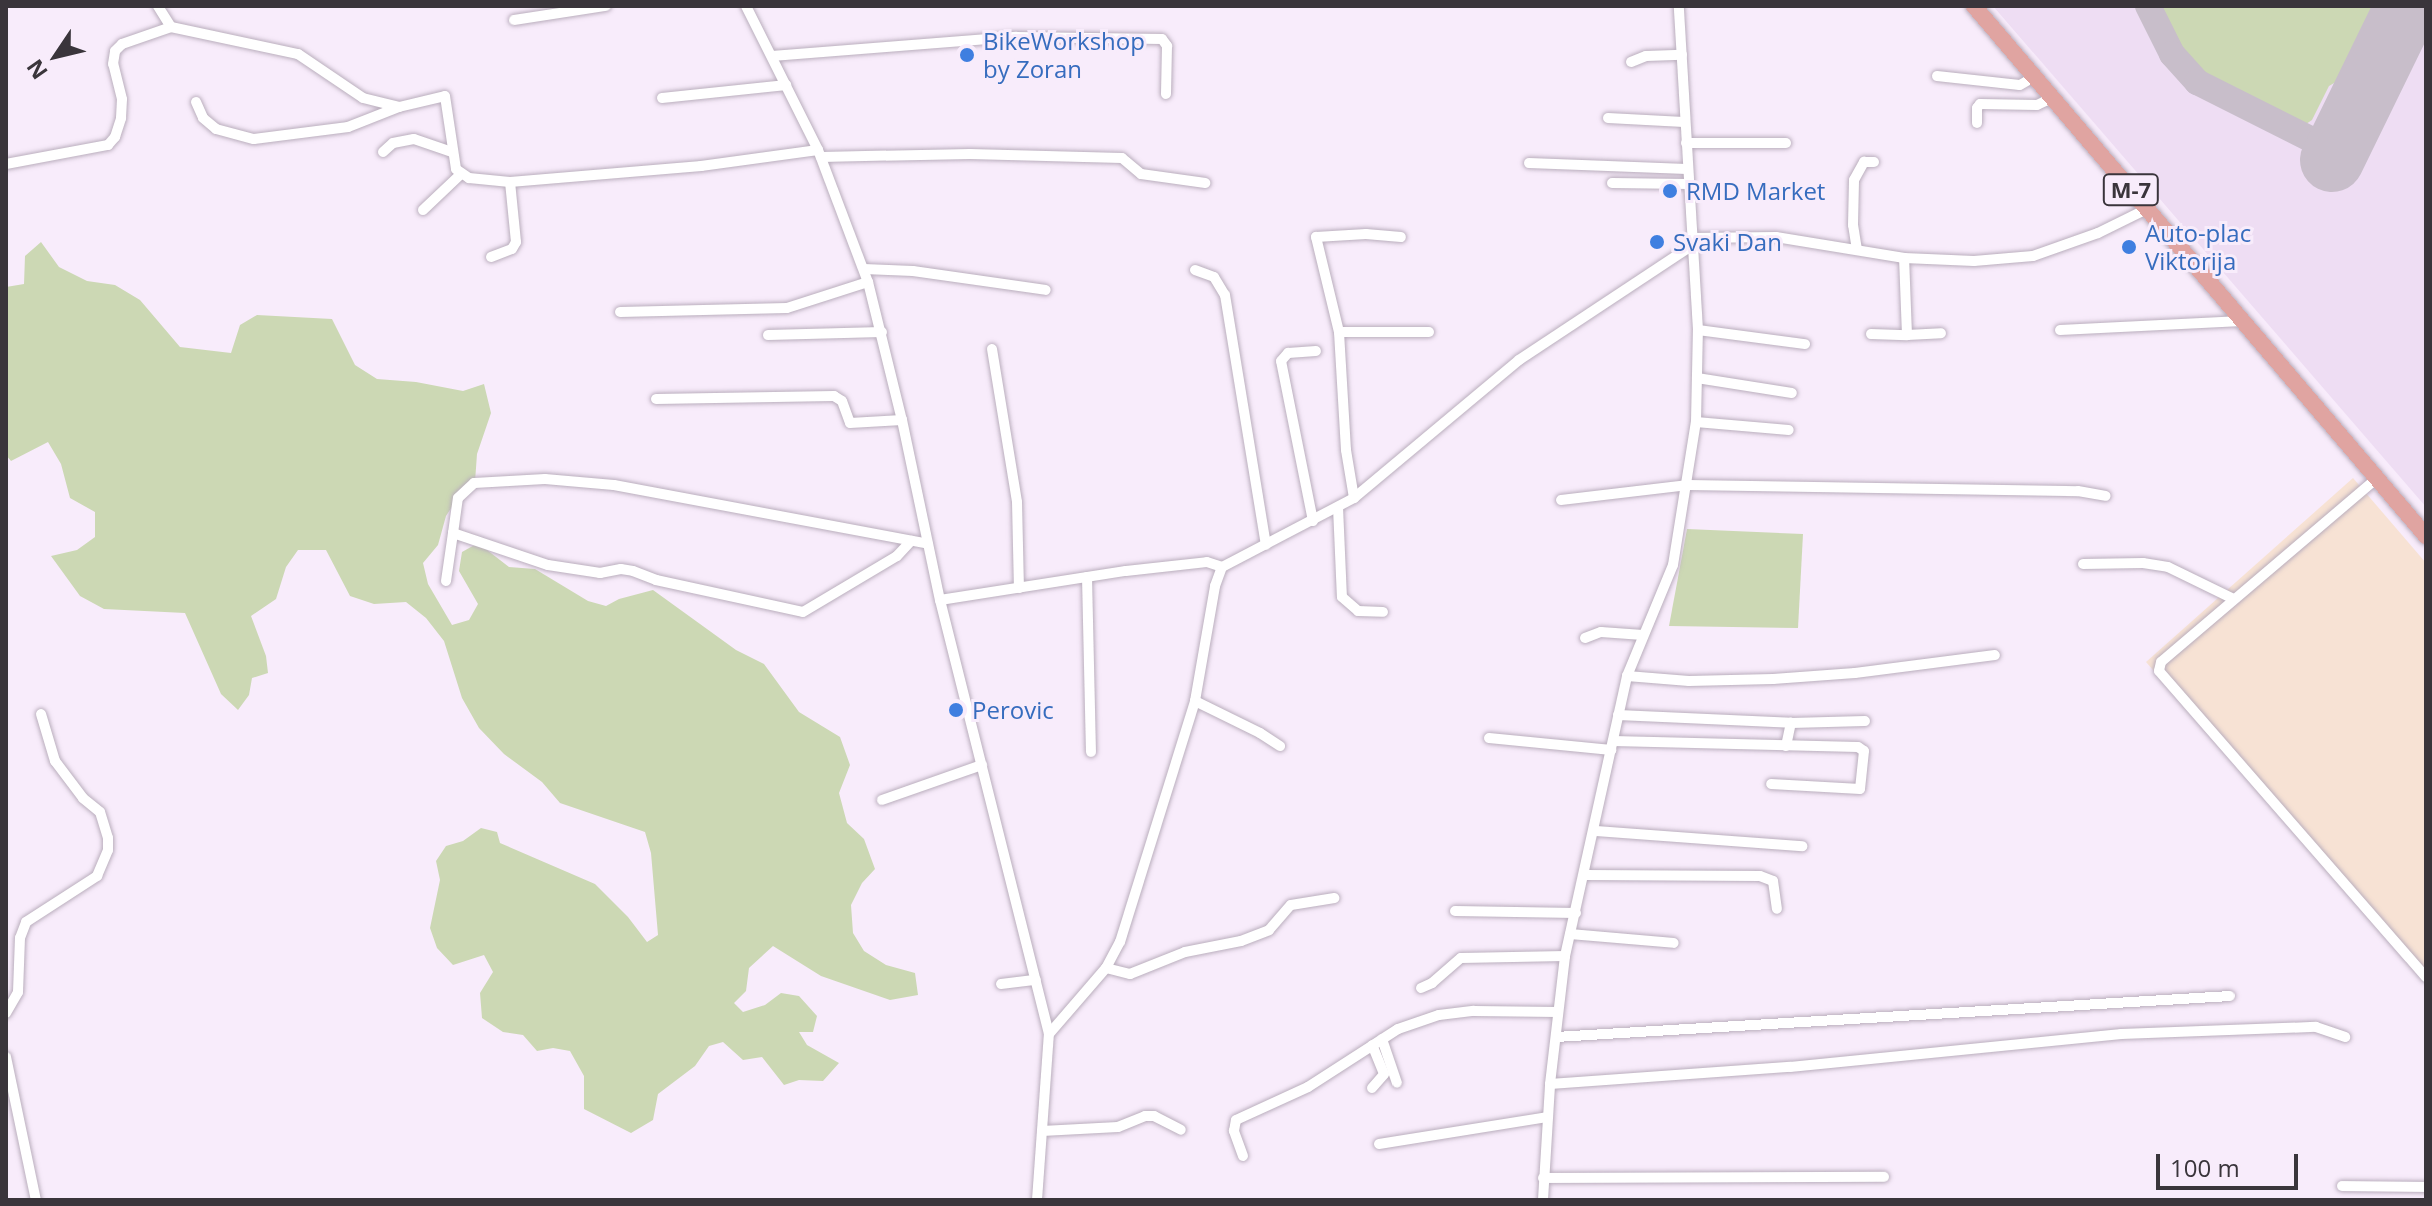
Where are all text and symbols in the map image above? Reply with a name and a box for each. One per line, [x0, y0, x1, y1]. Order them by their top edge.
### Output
north arrow [16, 16, 96, 96]
place label: BikeWorkshop by Zoran [983, 27, 1145, 83]
marker: BikeWorkshop by Zoran [958, 46, 976, 64]
text: N [19, 54, 54, 86]
road number: M-7 [2101, 172, 2161, 208]
place label: RMD Market [1686, 177, 1825, 205]
marker: RMD Market [1661, 182, 1679, 200]
place label: Auto-plac Viktorija [2145, 219, 2251, 275]
place label: Svaki Dan [1673, 228, 1782, 256]
marker: Svaki Dan [1648, 233, 1666, 251]
marker: Auto-plac Viktorija [2120, 238, 2138, 256]
place label: Perovic [972, 696, 1054, 724]
marker: Perovic [947, 701, 965, 719]
scale bar [2160, 1138, 2302, 1188]
text: 100 m [2170, 1151, 2240, 1184]

